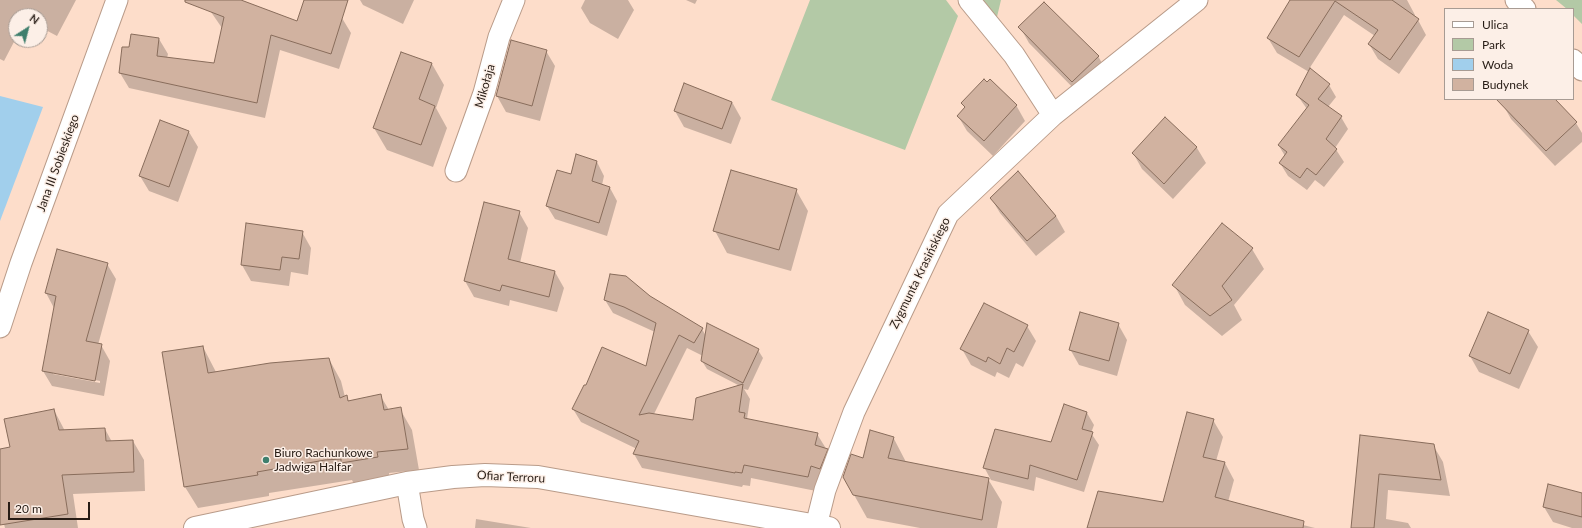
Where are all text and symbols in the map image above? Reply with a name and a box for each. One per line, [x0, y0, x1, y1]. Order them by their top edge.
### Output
north arrow [8, 8, 48, 48]
legend [1444, 8, 1574, 100]
text: N [28, 11, 42, 26]
text: Ulica [1482, 17, 1508, 32]
text: Park [1482, 37, 1505, 52]
text: Woda [1482, 57, 1513, 72]
street label: Mikołaja [472, 62, 498, 110]
text: Budynek [1482, 77, 1528, 92]
street label: Jana III Sobieskiego [34, 112, 82, 214]
street label: Zygmunta Krasińskiego [887, 215, 953, 331]
place label: Biuro Rachunkowe Jadwiga Halfar [274, 446, 373, 474]
marker: Biuro Rachunkowe Jadwiga Halfar [261, 455, 271, 465]
street label: Ofiar Terroru [477, 468, 545, 486]
scale bar [10, 494, 92, 520]
text: 20 m [15, 501, 42, 516]

